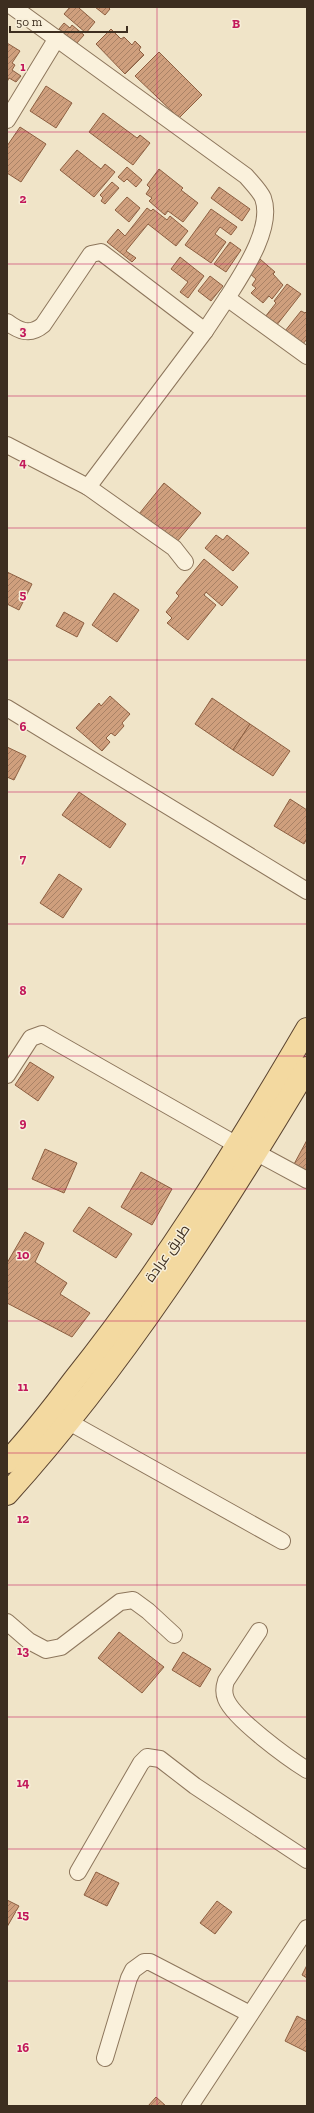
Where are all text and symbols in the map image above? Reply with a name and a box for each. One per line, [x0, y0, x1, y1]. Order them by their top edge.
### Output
scale bar [10, 8, 127, 34]
text: 50 m [16, 15, 43, 29]
text: B [232, 16, 240, 31]
text: 1 [20, 59, 26, 74]
text: 2 [20, 191, 27, 206]
text: 3 [20, 323, 27, 338]
text: 4 [19, 455, 27, 470]
text: 5 [20, 587, 27, 602]
text: 6 [20, 719, 27, 734]
text: 7 [20, 851, 27, 866]
text: 8 [19, 983, 27, 998]
text: 9 [20, 1115, 27, 1130]
street label: طريق عرادة [141, 1221, 193, 1285]
text: 10 [17, 1247, 30, 1262]
text: 11 [18, 1379, 29, 1394]
text: 12 [17, 1511, 29, 1526]
text: 13 [17, 1643, 29, 1658]
text: 14 [17, 1775, 30, 1790]
text: 15 [17, 1907, 29, 1922]
text: 16 [17, 2040, 29, 2055]

